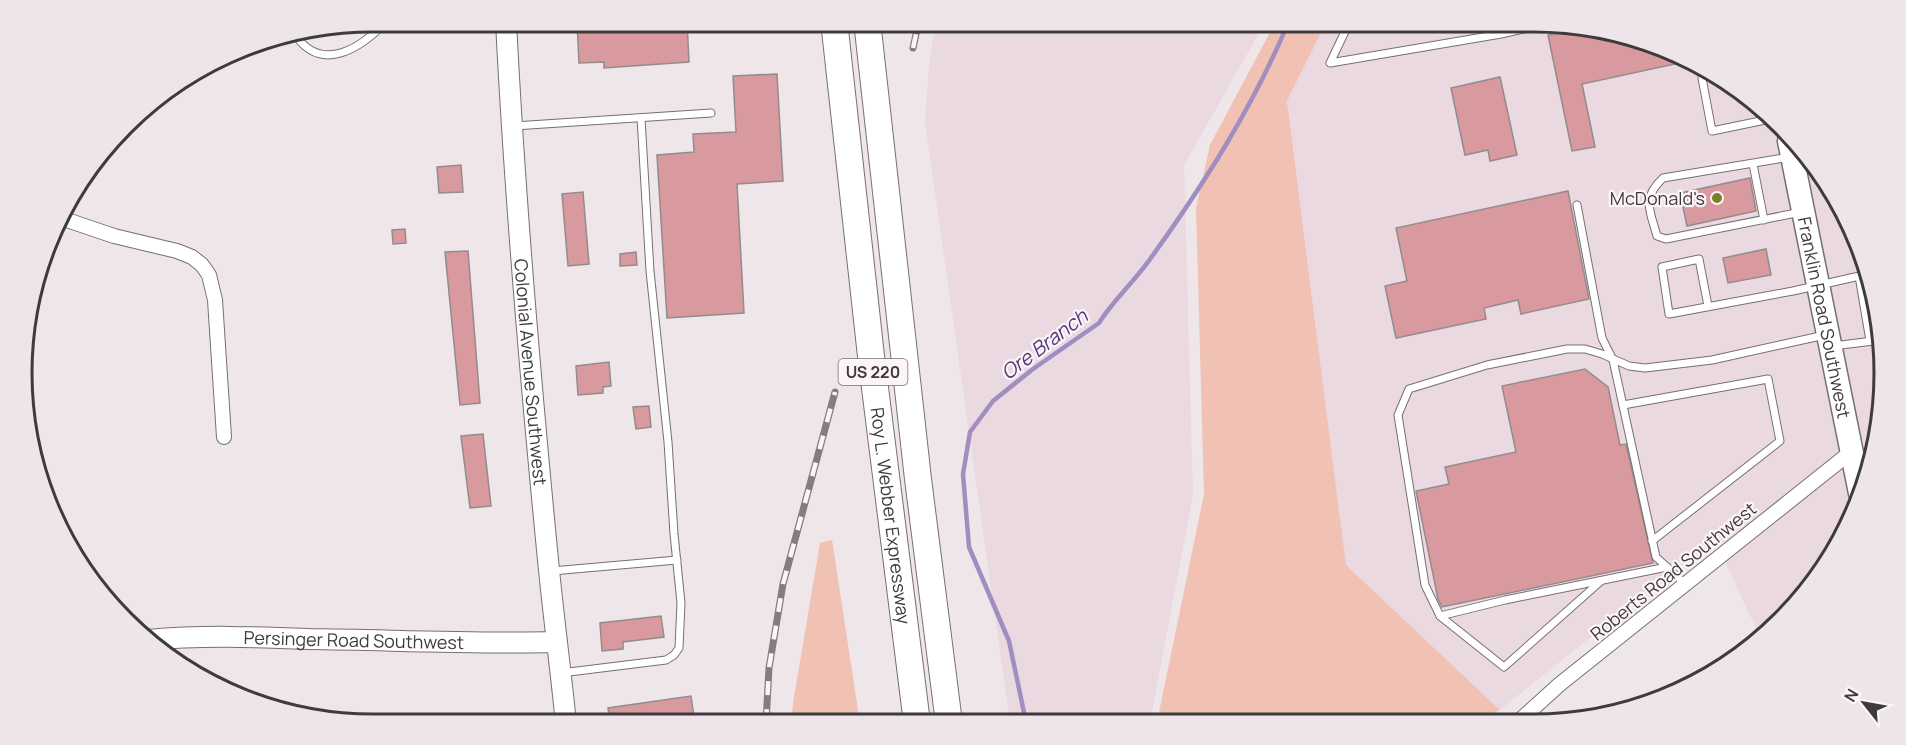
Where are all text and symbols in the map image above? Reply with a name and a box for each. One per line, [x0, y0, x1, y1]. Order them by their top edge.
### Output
place label: McDonald's [1610, 186, 1705, 210]
marker: McDonald's [1710, 191, 1724, 205]
street label: Franklin Road Southwest [1793, 215, 1857, 420]
street label: Colonial Avenue Southwest [509, 258, 553, 487]
water label: Ore Branch [995, 302, 1094, 386]
road number: US 220 [838, 359, 908, 385]
street label: Roy L. Webber Expressway [866, 406, 917, 626]
street label: Roberts Road Southwest [1585, 496, 1761, 646]
street label: Persinger Road Southwest [243, 625, 464, 654]
north arrow [1834, 673, 1894, 733]
text: N [1839, 685, 1864, 706]

